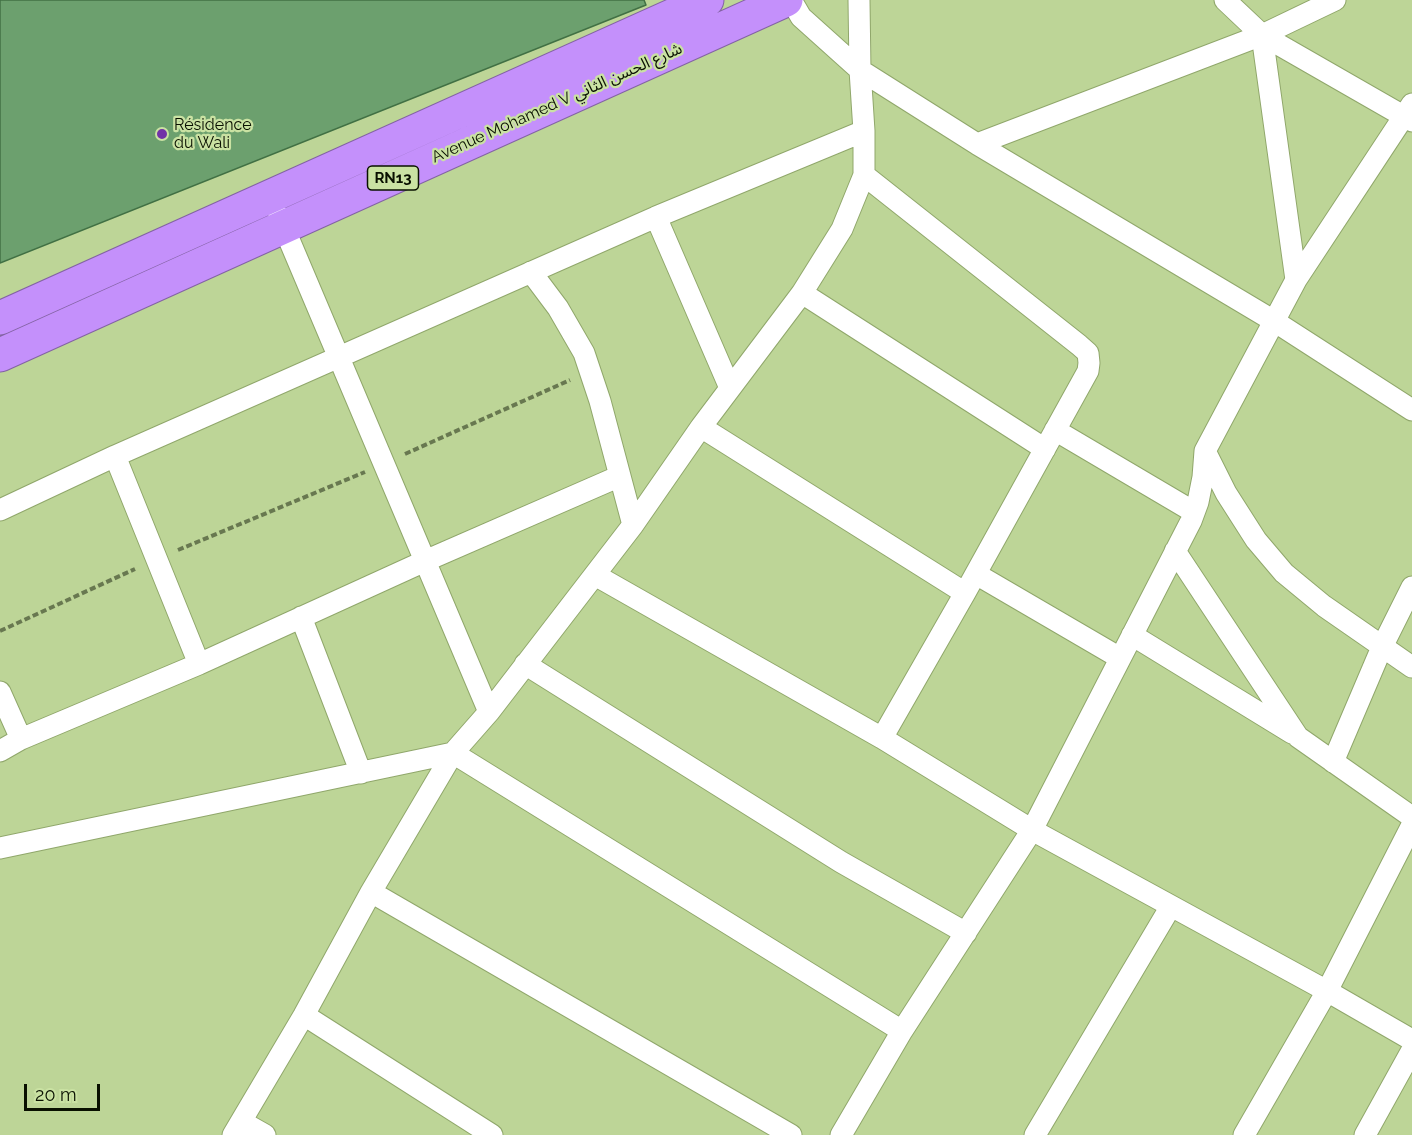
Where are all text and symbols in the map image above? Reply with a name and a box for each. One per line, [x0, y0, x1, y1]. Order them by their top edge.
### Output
street label: Avenue Mohamed V شارع الحسن الثاني [429, 39, 685, 167]
place label: Résidence du Wali [174, 115, 252, 153]
marker: Résidence du Wali [155, 127, 169, 141]
road number: RN13 [368, 166, 418, 190]
scale bar [27, 1072, 104, 1110]
text: 20 m [35, 1084, 77, 1105]

